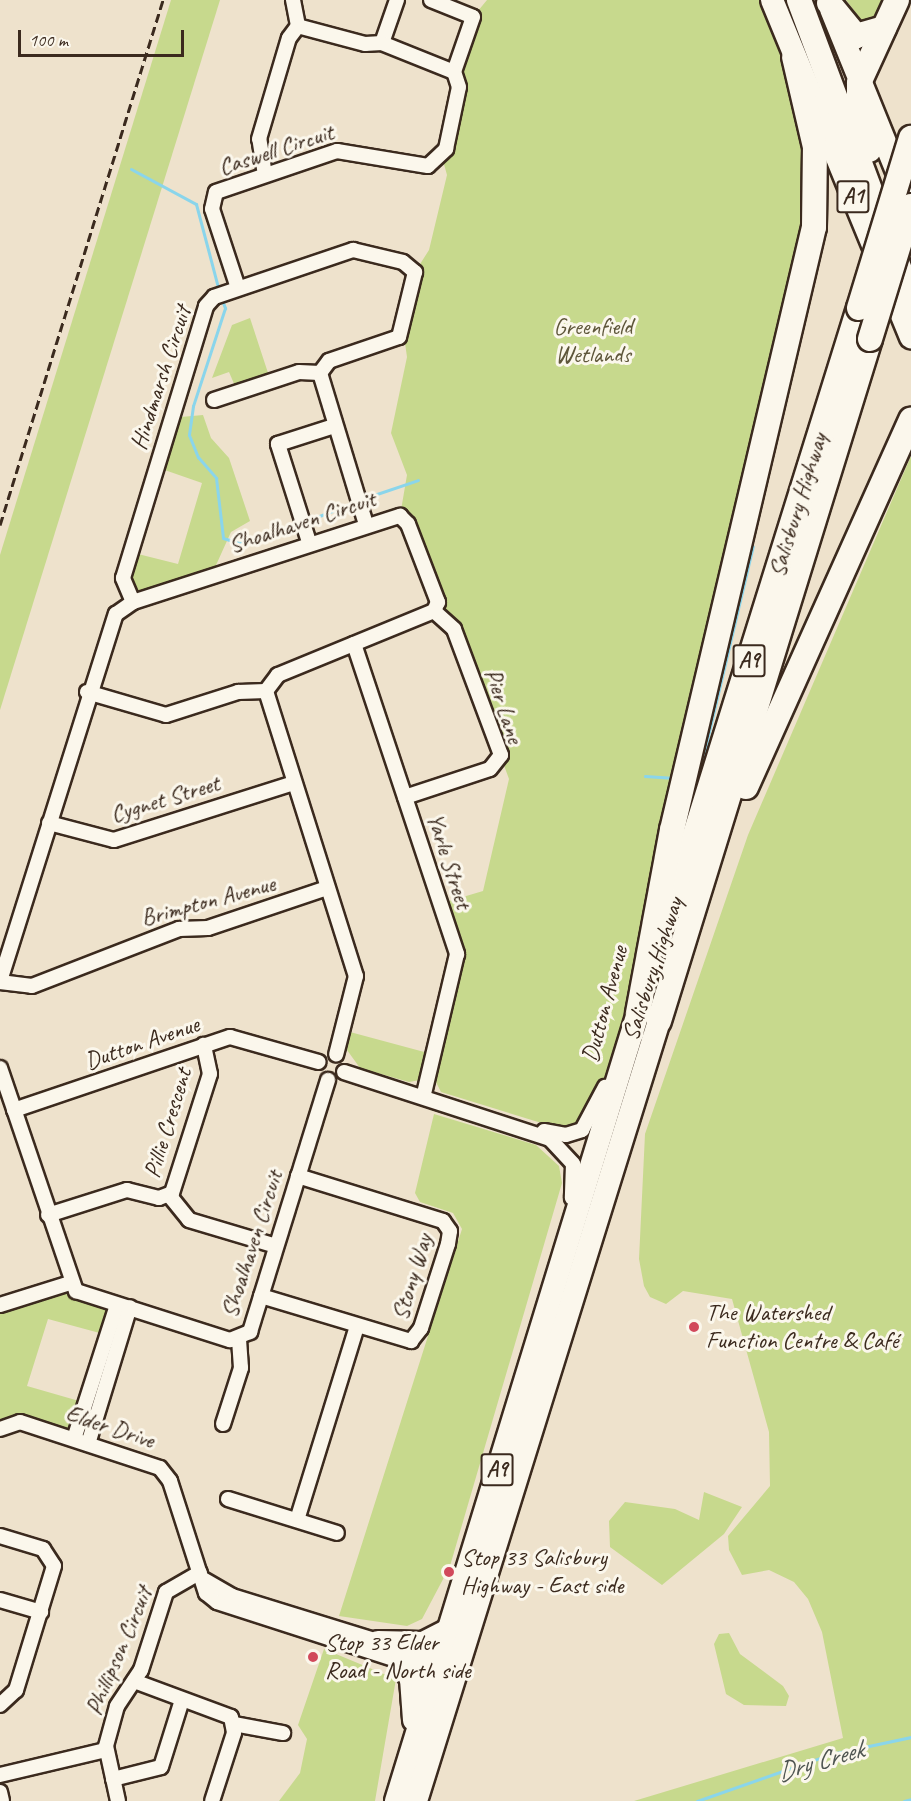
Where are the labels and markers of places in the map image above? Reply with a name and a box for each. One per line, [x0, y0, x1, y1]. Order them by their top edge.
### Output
place label: The Watershed Function Centre & Café [706, 1299, 898, 1355]
marker: The Watershed Function Centre & Café [687, 1320, 701, 1334]
place label: Stop 33 Salisbury Highway - East side [461, 1544, 623, 1600]
marker: Stop 33 Salisbury Highway - East side [442, 1565, 456, 1579]
place label: Stop 33 Elder Road - North side [325, 1629, 471, 1685]
marker: Stop 33 Elder Road - North side [306, 1650, 320, 1664]

